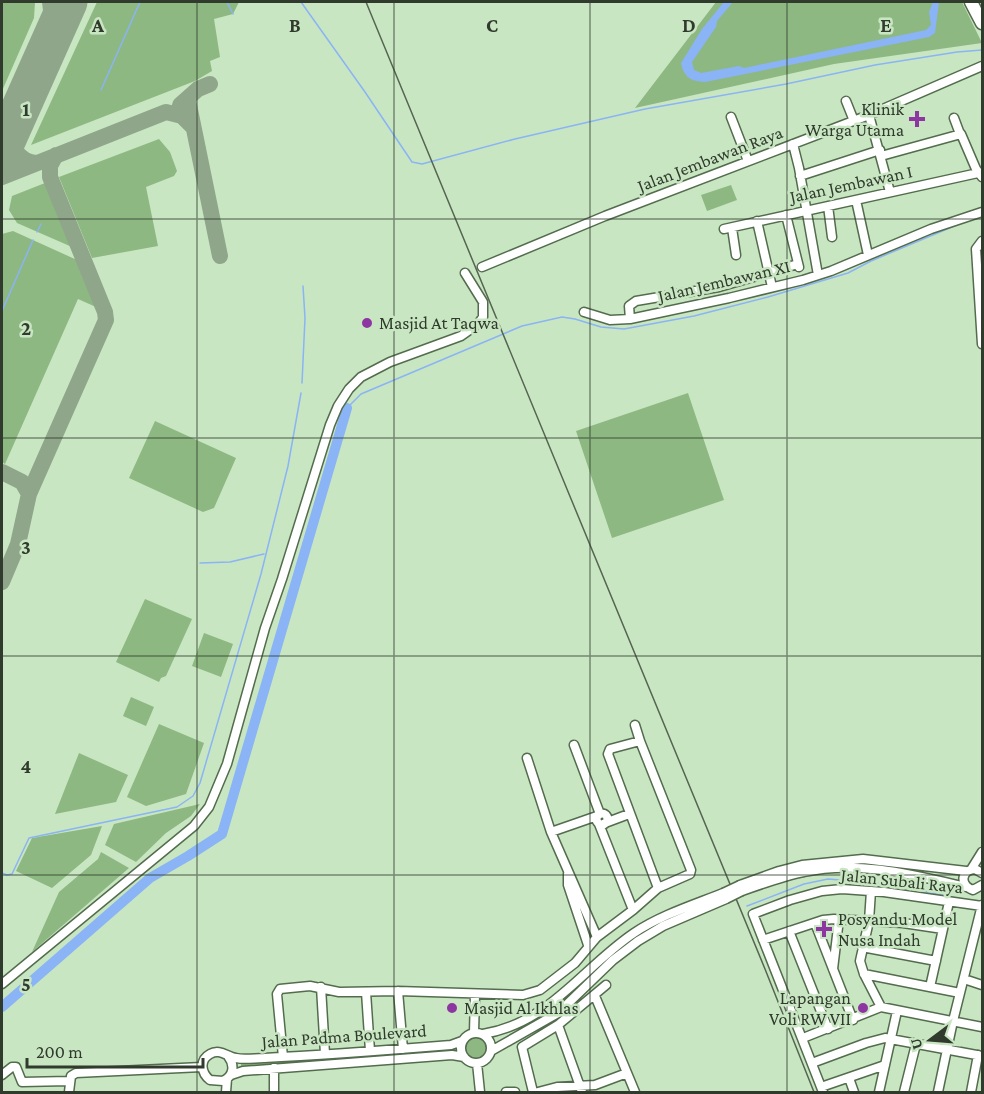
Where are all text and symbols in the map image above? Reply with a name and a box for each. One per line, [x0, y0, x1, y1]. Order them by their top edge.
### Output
text: A [91, 14, 105, 36]
text: B [289, 14, 301, 36]
text: C [486, 14, 498, 36]
text: D [682, 14, 696, 36]
text: E [880, 14, 892, 36]
text: 1 [22, 98, 30, 120]
place label: Klinik Warga Utama [805, 99, 904, 140]
marker: Klinik Warga Utama [908, 110, 926, 128]
street label: Jalan Jembawan Raya [633, 122, 785, 197]
street label: Jalan Jembawan I [786, 161, 914, 207]
street label: Jalan Jembawan XI [654, 256, 792, 306]
place label: Masjid At Taqwa [379, 313, 499, 334]
marker: Masjid At Taqwa [360, 316, 374, 330]
text: 2 [21, 317, 31, 339]
text: 3 [21, 536, 31, 558]
text: 4 [21, 755, 32, 777]
street label: Jalan Subali Raya [838, 864, 964, 897]
place label: Posyandu Model Nusa Indah [838, 909, 957, 950]
marker: Posyandu Model Nusa Indah [815, 920, 833, 938]
text: 5 [21, 973, 31, 995]
place label: Lapangan Voli RW VII [769, 988, 851, 1029]
place label: Masjid Al Ikhlas [464, 998, 579, 1019]
marker: Masjid Al Ikhlas [445, 1001, 459, 1015]
marker: Lapangan Voli RW VII [856, 1001, 870, 1015]
north arrow [900, 1010, 960, 1070]
street label: Jalan Padma Boulevard [259, 1020, 428, 1052]
scale bar [27, 1031, 202, 1069]
text: U [906, 1036, 926, 1052]
text: 200 m [36, 1042, 83, 1062]

